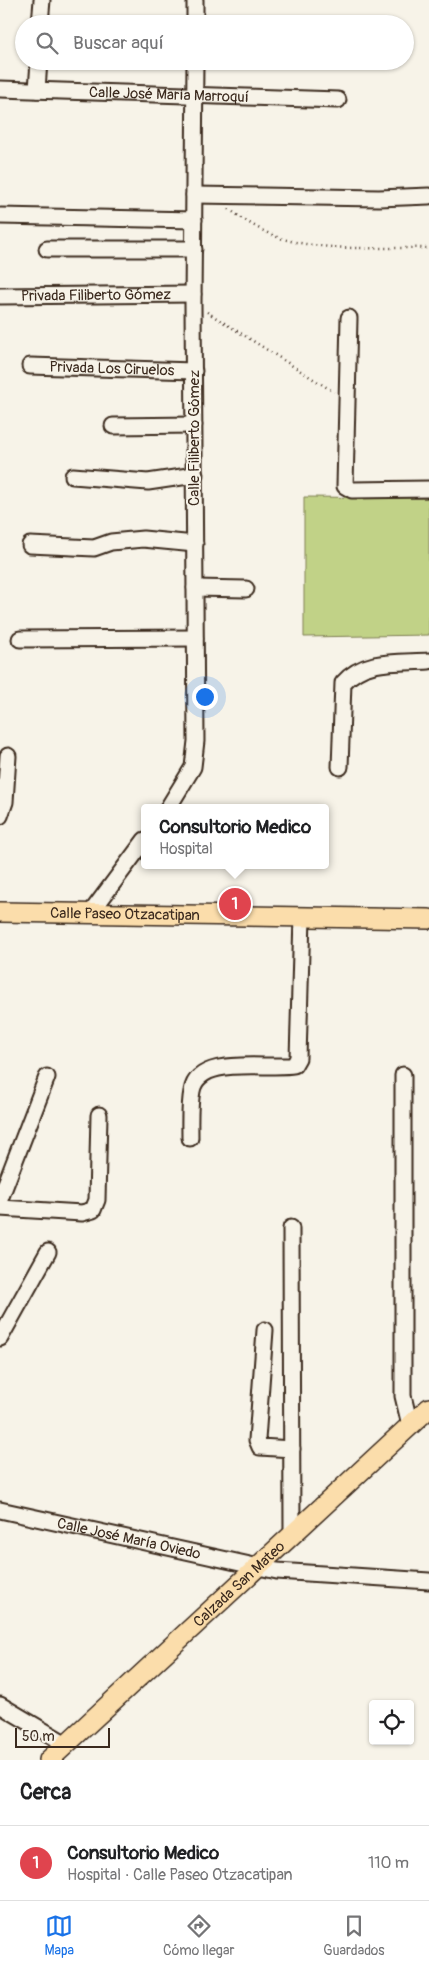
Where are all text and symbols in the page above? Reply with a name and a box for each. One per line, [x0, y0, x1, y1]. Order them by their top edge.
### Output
search box [15, 15, 414, 70]
icon: search [33, 29, 61, 57]
text: Buscar aquí [73, 31, 164, 55]
street label: Calle José María Marroquí [89, 83, 249, 107]
street label: Privada Filiberto Gómez [21, 285, 171, 306]
street label: Privada Los Ciruelos [49, 358, 175, 380]
street label: Calle Filiberto Gómez [185, 370, 204, 506]
your location [192, 684, 218, 710]
popup [141, 804, 329, 869]
text: Consultorio Medico [159, 815, 311, 839]
text: Hospital [159, 839, 213, 859]
pin: 1 [219, 885, 251, 923]
street label: Calle Paseo Otzacatipan [50, 904, 200, 925]
street label: Calle José María Oviedo [55, 1514, 202, 1564]
street label: Calzada San Mateo [190, 1537, 289, 1631]
map controls [369, 1700, 414, 1745]
button: locate [369, 1700, 414, 1745]
scale bar [15, 1725, 110, 1748]
text: 50 m [22, 1728, 55, 1745]
text: Cerca [20, 1779, 71, 1806]
text: Consultorio Medico [67, 1841, 219, 1865]
text: 1 [33, 1853, 39, 1873]
text: 110 m [368, 1853, 409, 1873]
text: Hospital · Calle Paseo Otzacatipan [67, 1865, 292, 1885]
tab: Mapa [44, 1912, 74, 1959]
tab: Cómo llegar [163, 1912, 234, 1959]
tab: Guardados [323, 1912, 385, 1959]

